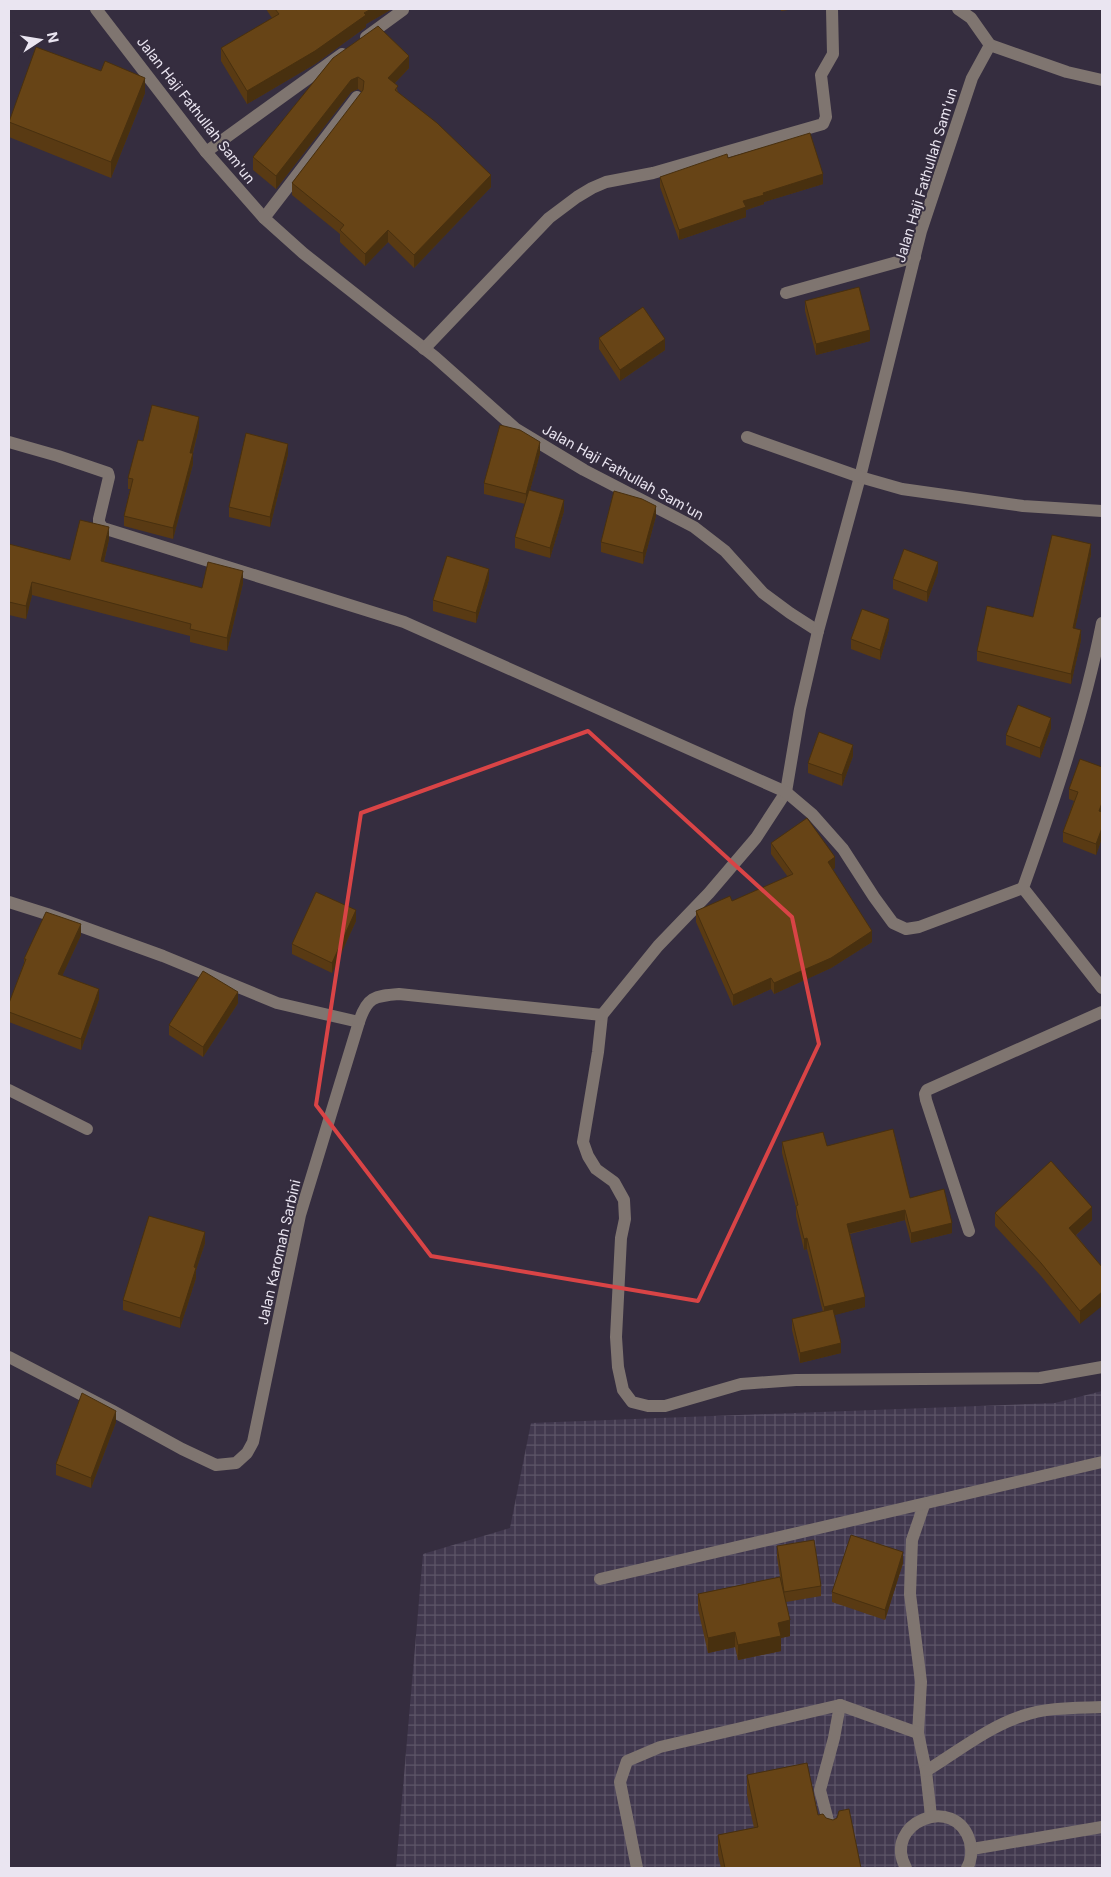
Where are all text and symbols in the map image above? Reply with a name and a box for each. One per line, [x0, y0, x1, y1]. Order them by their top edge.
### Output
north arrow [15, 15, 65, 65]
text: N [44, 30, 63, 44]
street label: Jalan Haji Fathullah Sam'un [134, 33, 259, 187]
street label: Jalan Haji Fathullah Sam'un [891, 85, 960, 264]
street label: Jalan Haji Fathullah Sam'un [540, 420, 707, 523]
street label: Jalan Karomah Sarbini [254, 1178, 303, 1326]

